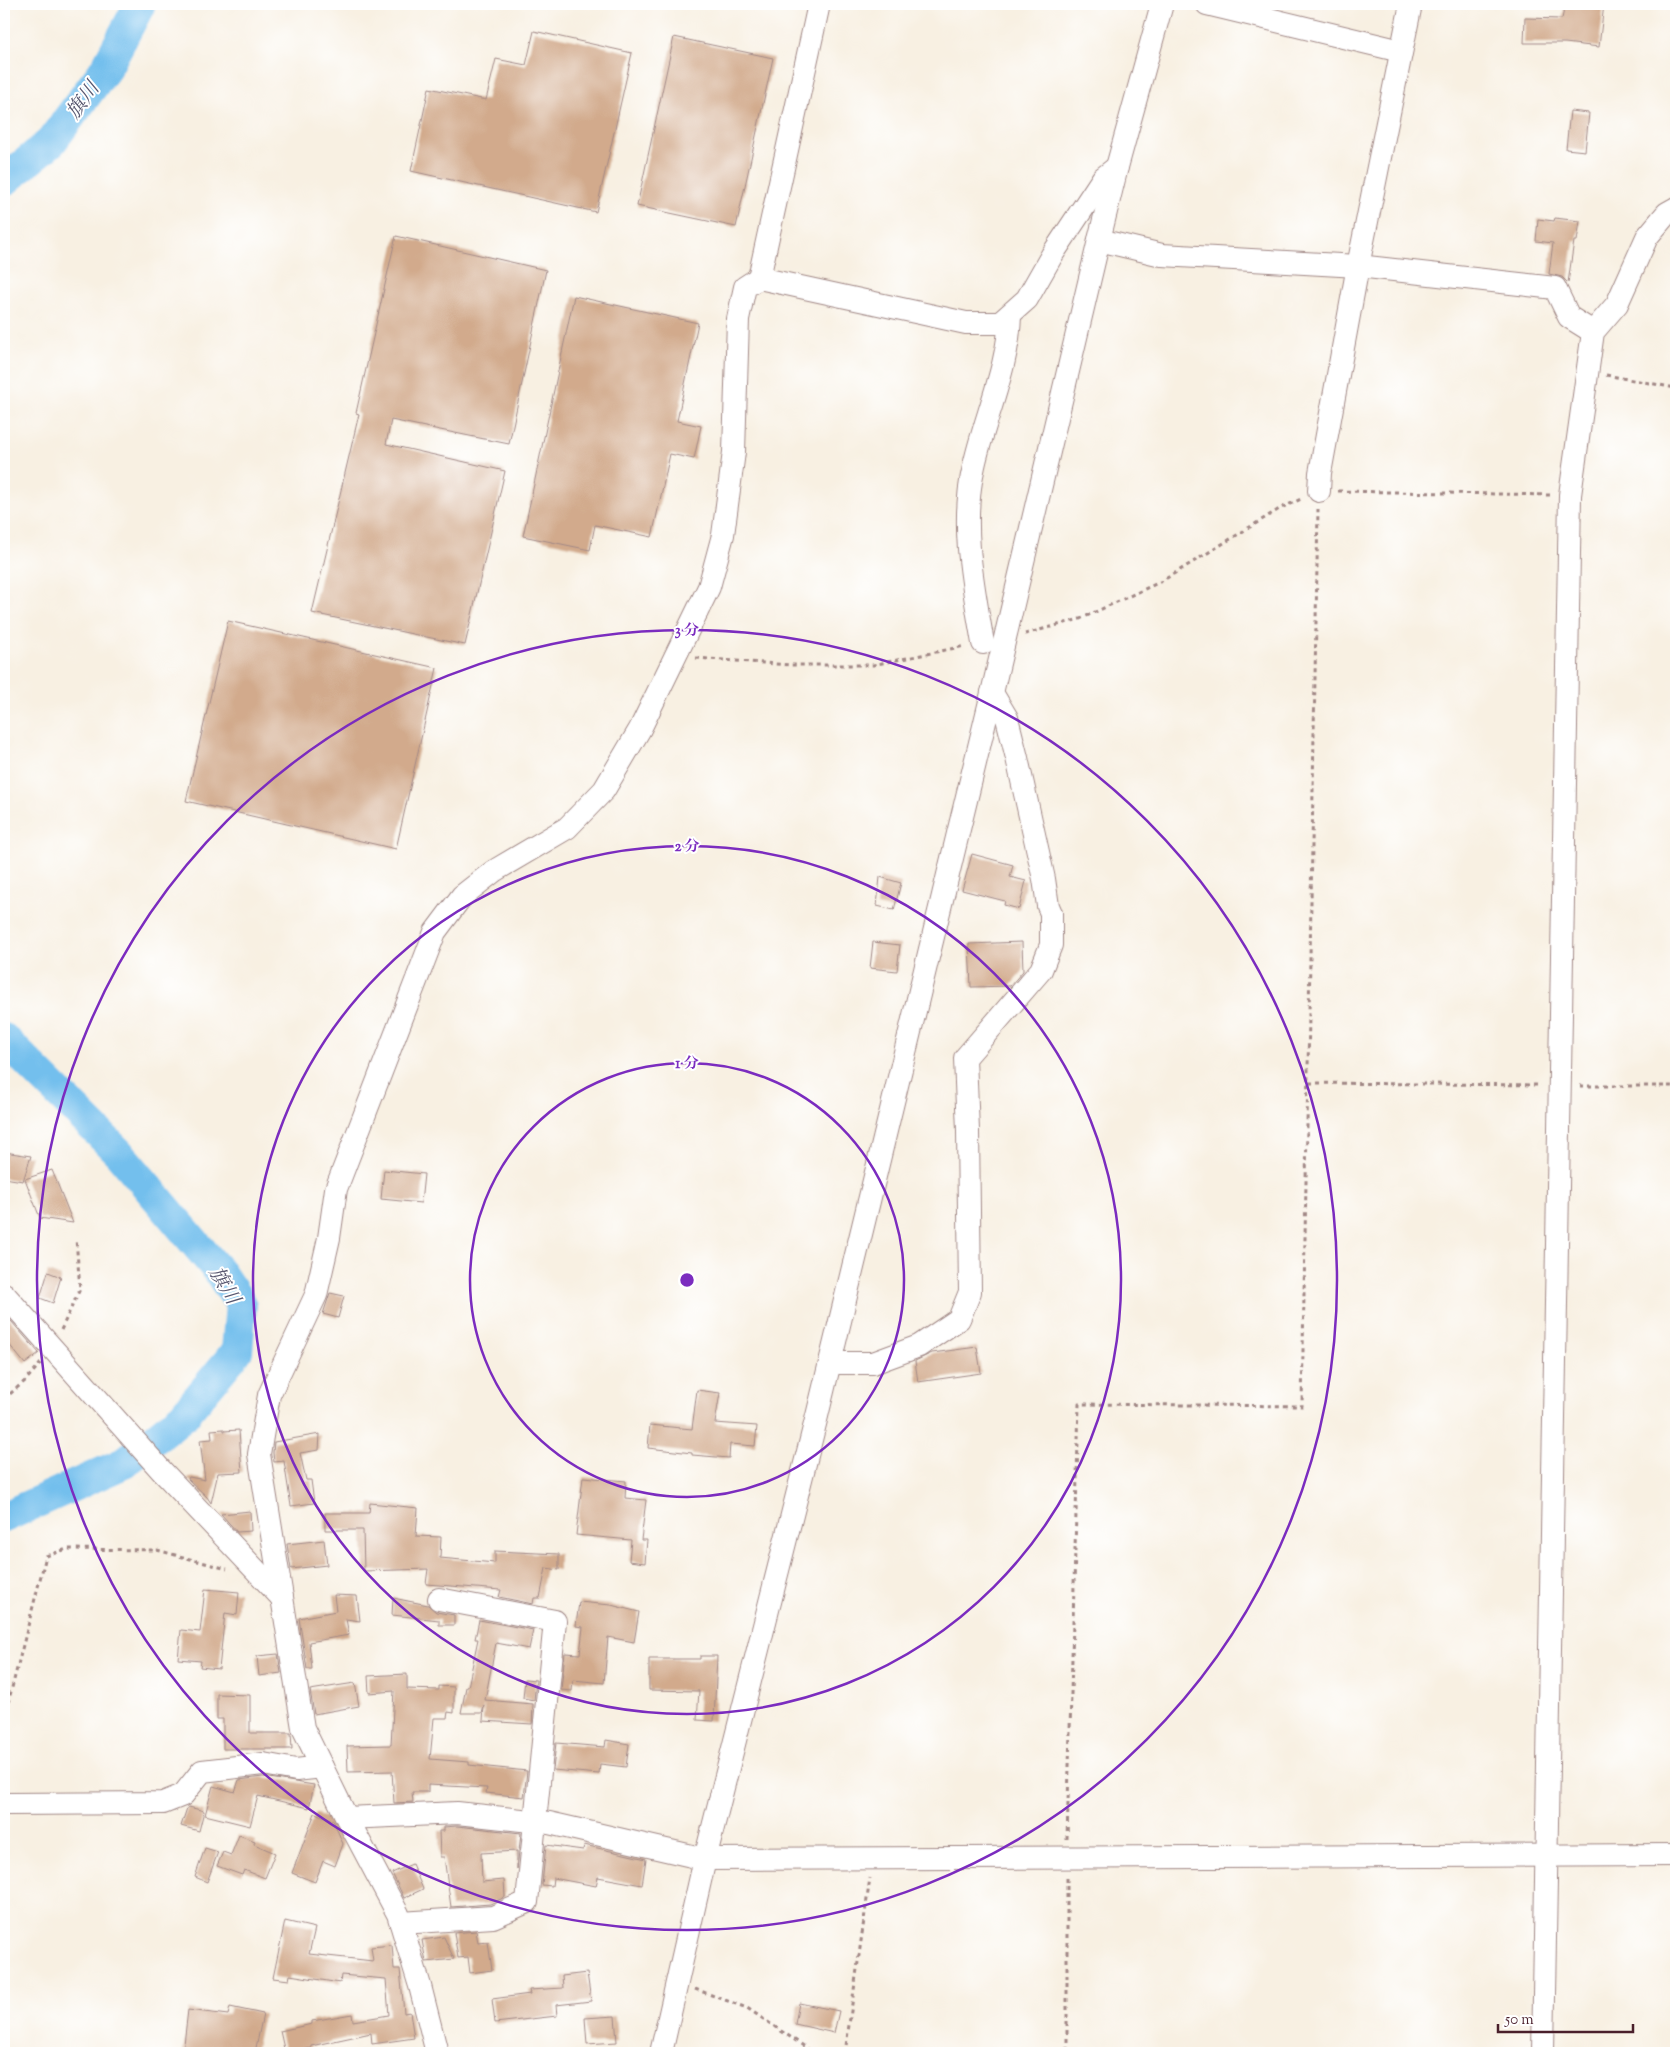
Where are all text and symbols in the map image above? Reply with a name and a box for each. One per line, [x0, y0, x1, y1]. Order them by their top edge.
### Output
water label: 旗川 [61, 75, 109, 126]
text: 3 分 [675, 621, 699, 642]
text: 2 分 [674, 837, 700, 858]
text: 1 分 [675, 1054, 699, 1075]
water label: 旗川 [200, 1262, 247, 1313]
centre of rings [678, 1271, 696, 1289]
scale bar [1498, 2002, 1632, 2034]
text: 50 m [1504, 2010, 1534, 2031]

